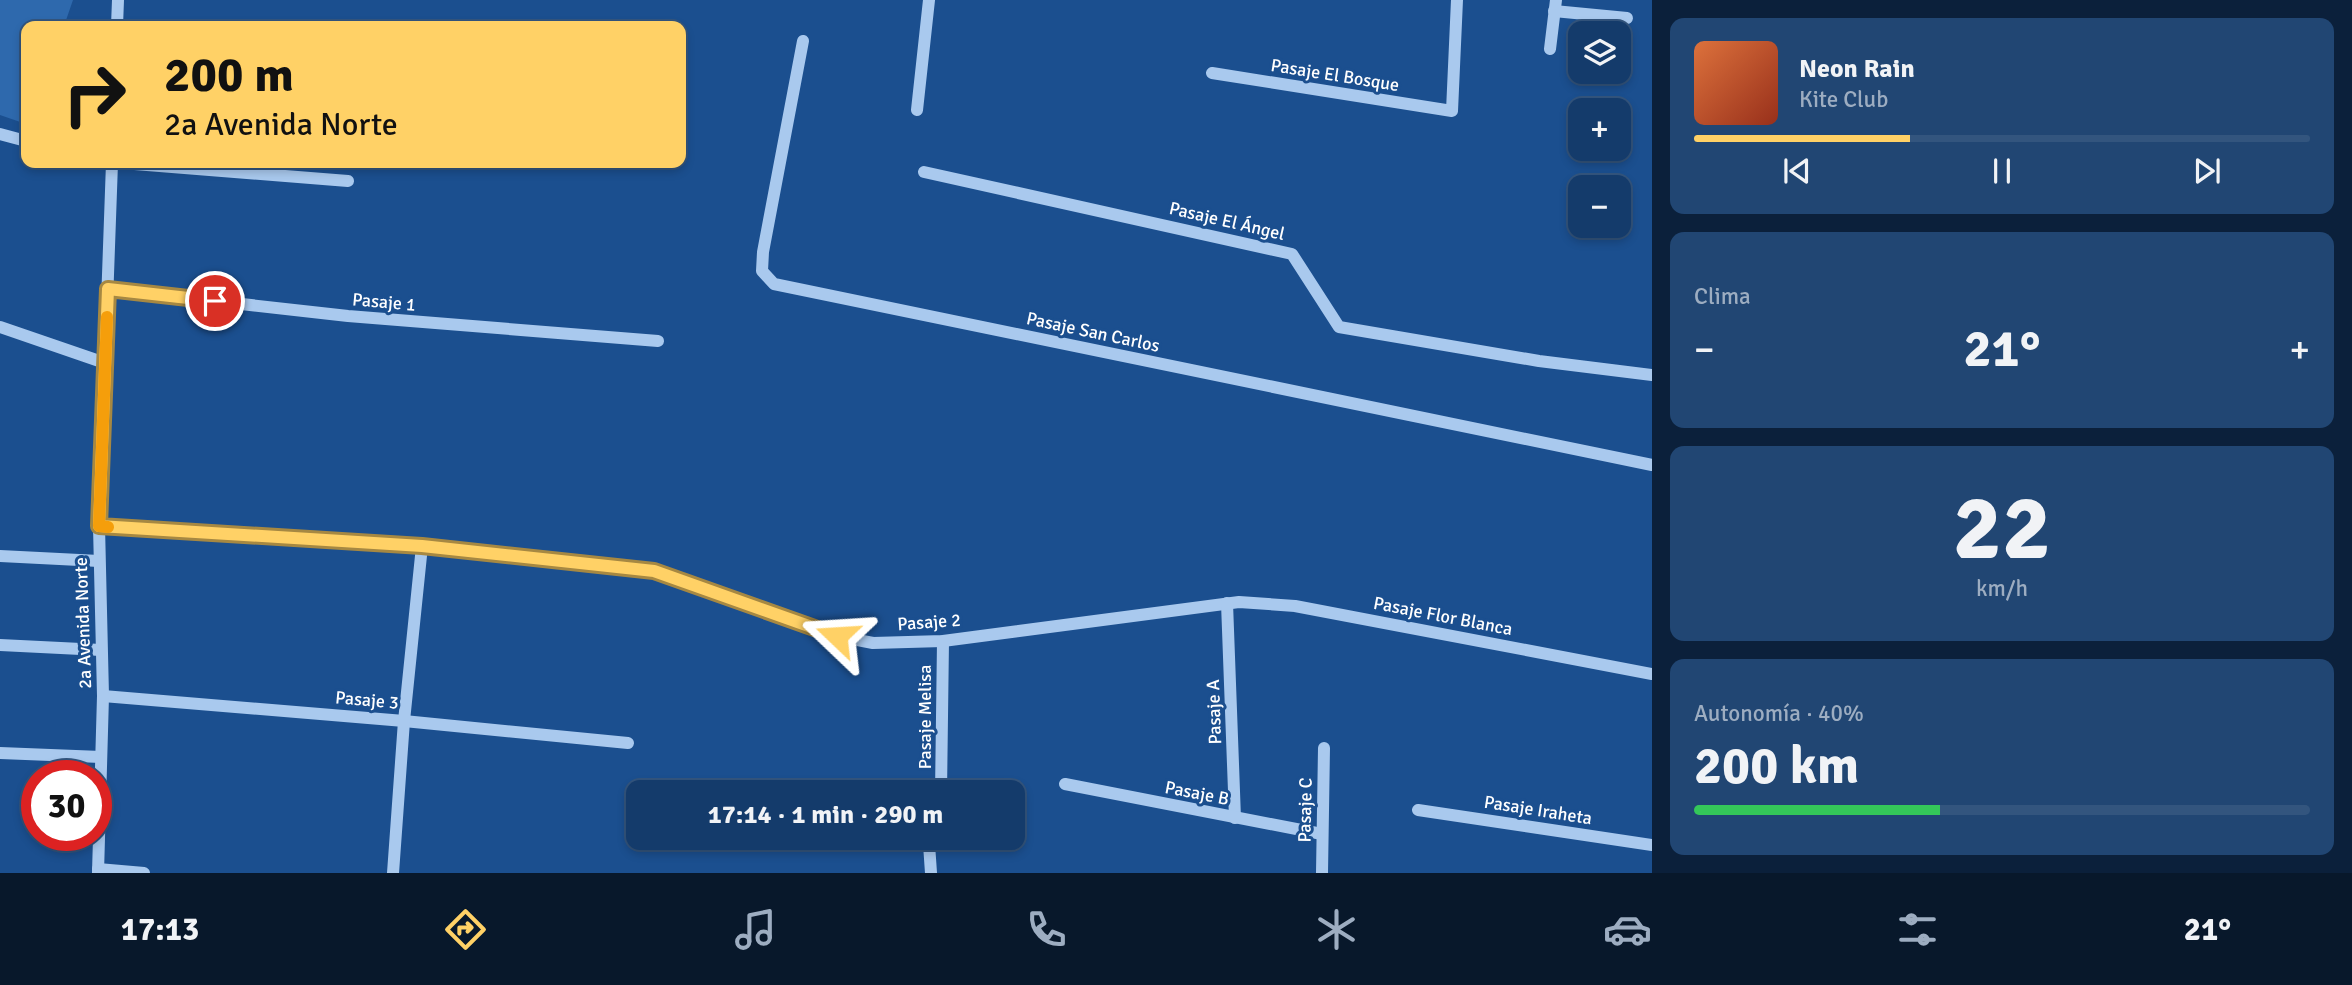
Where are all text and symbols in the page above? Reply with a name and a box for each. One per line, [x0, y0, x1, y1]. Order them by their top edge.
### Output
map controls [1568, 21, 1631, 238]
button: layers [1568, 21, 1631, 84]
text: 200 m [164, 45, 294, 105]
icon: right [49, 49, 140, 140]
text: Neon Rain [1799, 53, 1915, 85]
street label: Pasaje El Bosque [1269, 54, 1401, 96]
text: Kite Club [1799, 85, 1888, 114]
button: + [1568, 98, 1631, 161]
text: 2a Avenida Norte [164, 105, 398, 144]
icon: previous [1778, 152, 1816, 190]
icon: pause [1983, 152, 2021, 190]
icon: next [2188, 152, 2226, 190]
button: − [1568, 175, 1631, 238]
street label: Pasaje El Ángel [1167, 197, 1287, 245]
pin [185, 271, 245, 331]
icon: arrive [196, 282, 234, 320]
text: Clima [1694, 282, 1751, 311]
street label: Pasaje 1 [351, 288, 417, 316]
street label: Pasaje San Carlos [1024, 307, 1162, 357]
text: 21° [1964, 317, 2040, 381]
text: − [1694, 326, 1715, 373]
text: + [2289, 326, 2310, 373]
text: 22 [1953, 472, 2051, 585]
street label: 2a Avenida Norte [70, 557, 96, 689]
text: km/h [1976, 574, 2028, 603]
street label: Pasaje Flor Blanca [1372, 592, 1514, 640]
position arrow [800, 599, 874, 673]
street label: Pasaje 2 [896, 609, 962, 635]
street label: Pasaje Melisa [914, 665, 936, 769]
street label: Pasaje A [1202, 679, 1226, 745]
street label: Pasaje 3 [334, 686, 400, 714]
text: Autonomía · 40% [1694, 699, 1864, 728]
text: 200 km [1694, 734, 1859, 798]
speed limit sign: 30 [21, 760, 112, 851]
street label: Pasaje B [1163, 776, 1231, 810]
street label: Pasaje C [1293, 777, 1317, 843]
street label: Pasaje Iraheta [1482, 791, 1594, 829]
text: 17:14 · 1 min · 290 m [708, 799, 943, 831]
icon: directions [441, 905, 490, 954]
icon: music [731, 905, 780, 954]
icon: phone [1022, 905, 1071, 954]
icon: climate [1312, 905, 1361, 954]
icon: car [1603, 905, 1652, 954]
icon: filters [1893, 905, 1942, 954]
text: 17:13 [121, 910, 199, 949]
text: 21° [2184, 910, 2231, 949]

